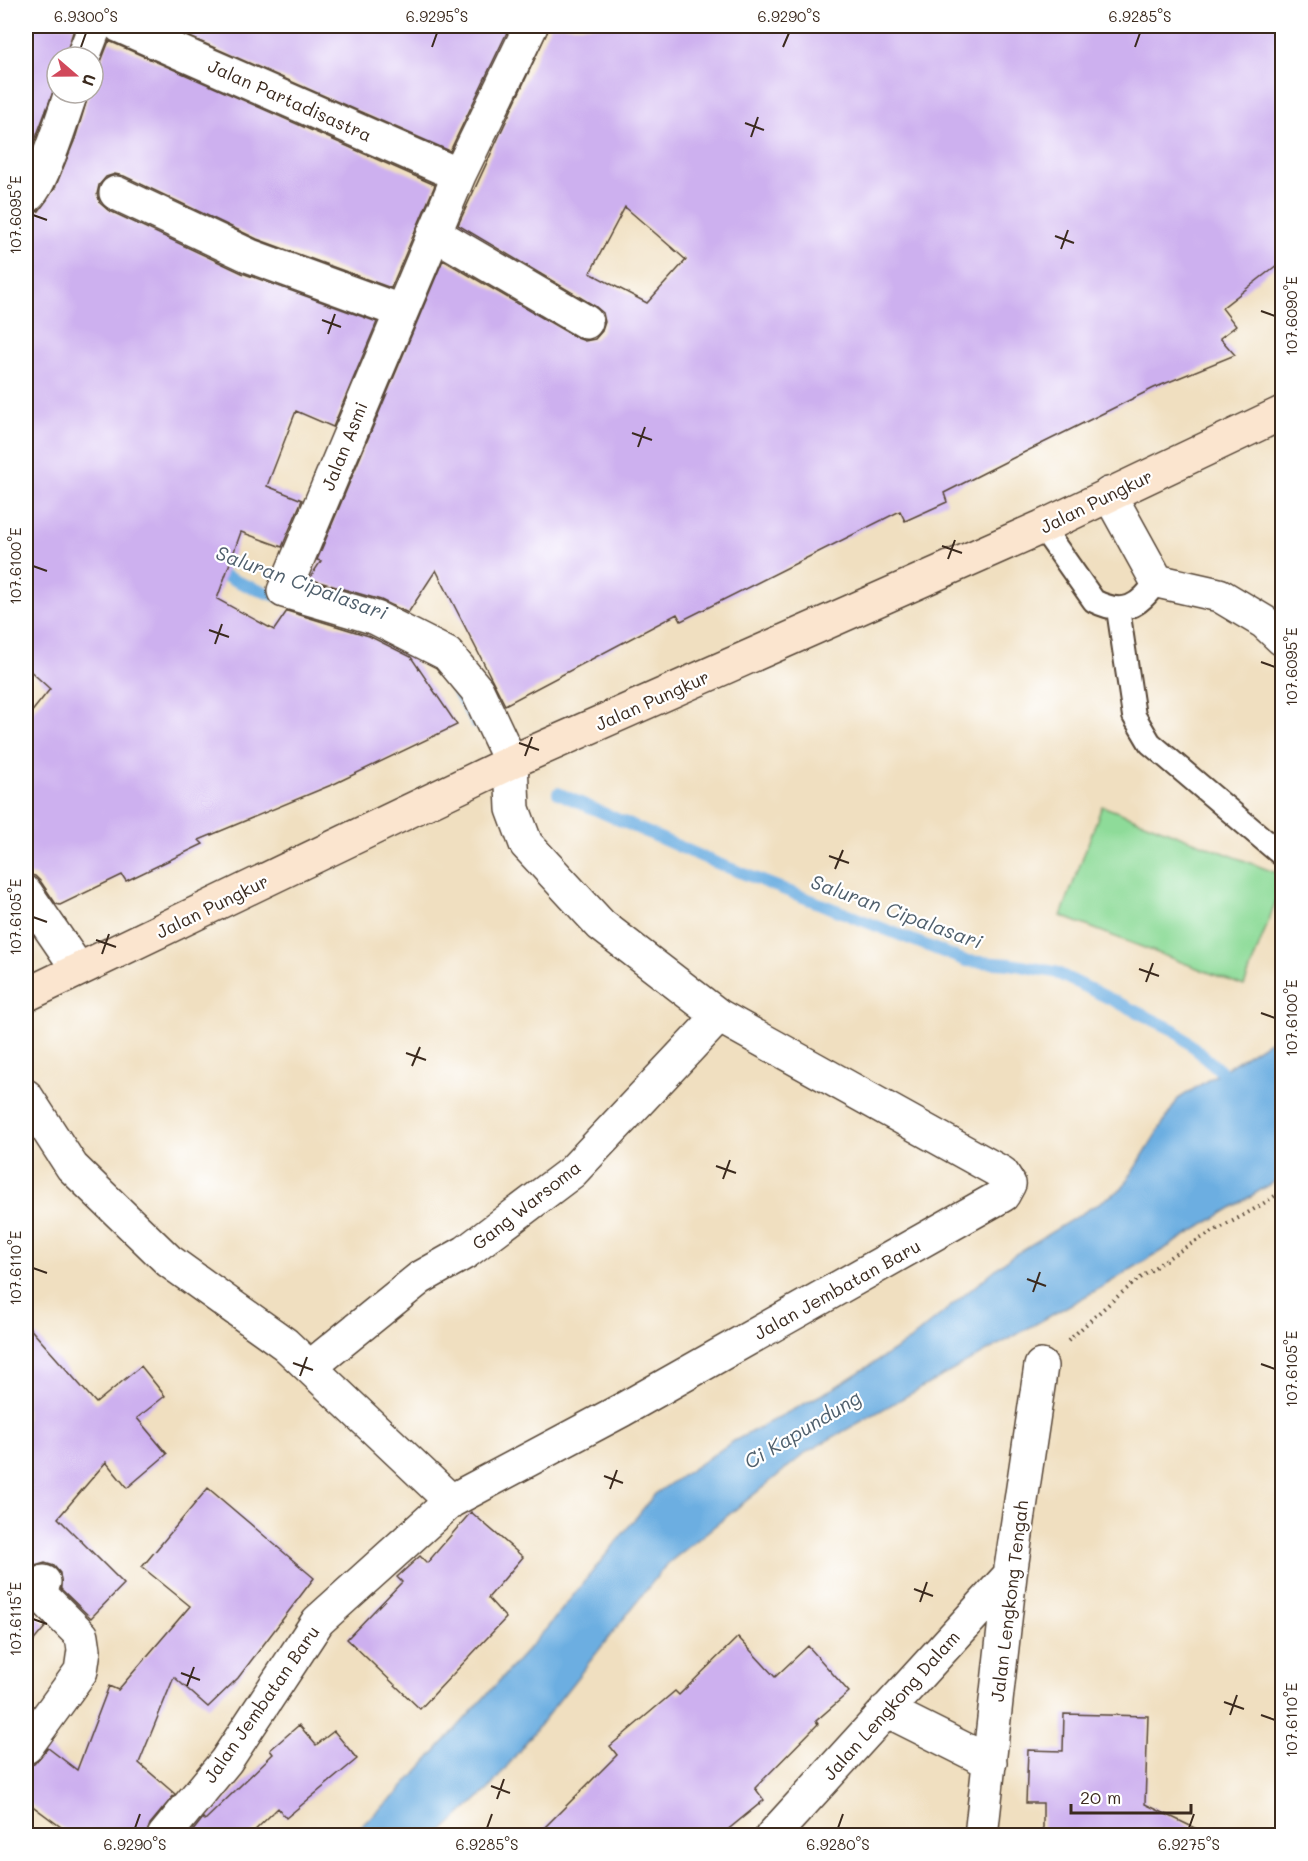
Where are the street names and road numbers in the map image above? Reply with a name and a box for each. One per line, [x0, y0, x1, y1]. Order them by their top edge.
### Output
street label: Jalan Partadisastra [204, 53, 376, 147]
street label: Jalan Asmi [315, 398, 373, 494]
street label: Jalan Pungkur [1036, 463, 1156, 539]
street label: Jalan Pungkur [591, 664, 713, 736]
street label: Jalan Pungkur [152, 868, 272, 944]
street label: Gang Warsoma [467, 1155, 585, 1255]
street label: Jalan Jembatan Baru [750, 1233, 924, 1345]
street label: Jalan Lengkong Tengah [985, 1499, 1033, 1703]
street label: Jalan Jembatan Baru [198, 1621, 324, 1787]
street label: Jalan Lengkong Dalam [817, 1625, 965, 1785]

